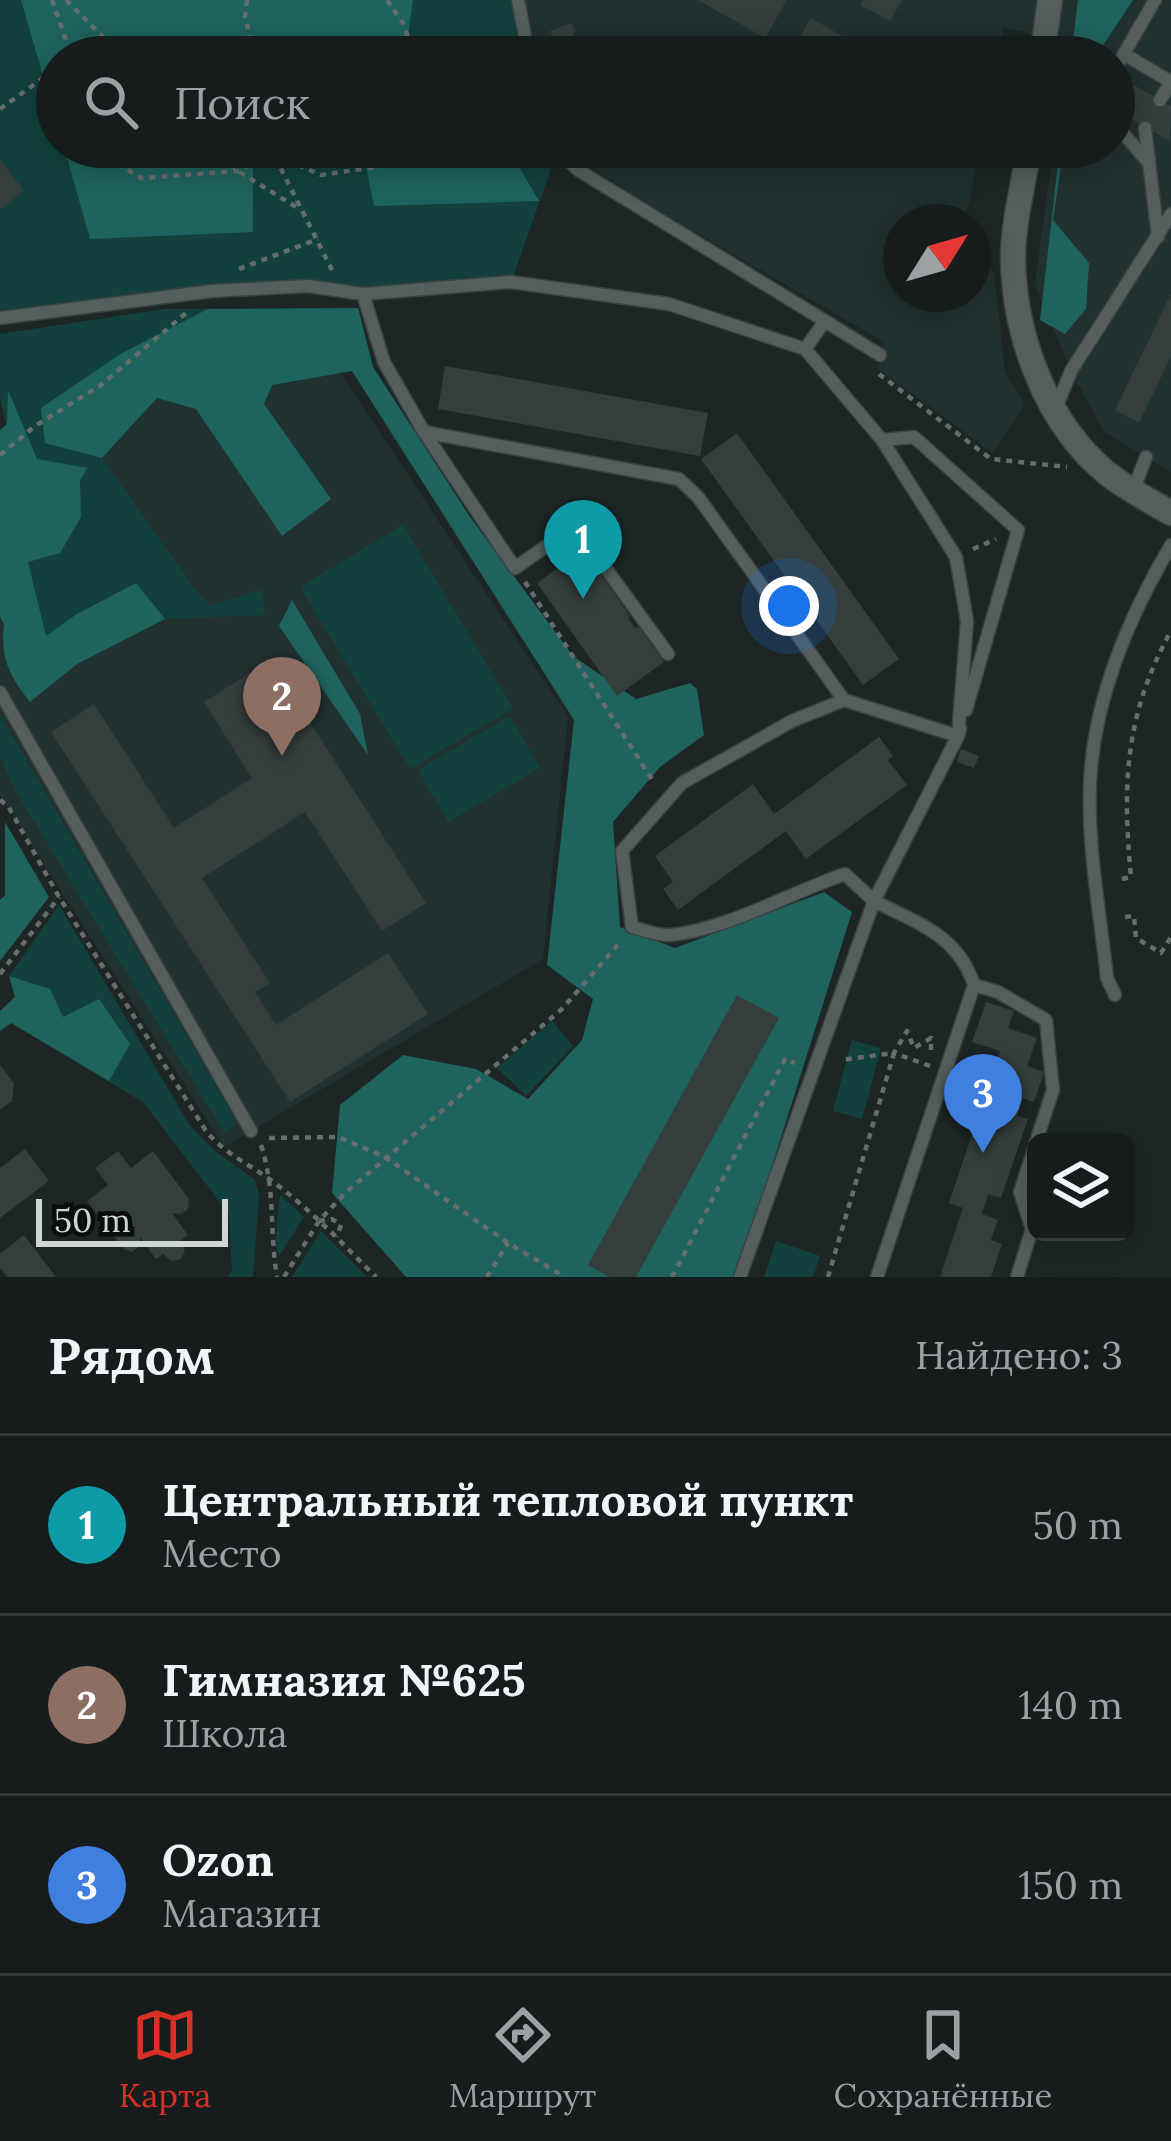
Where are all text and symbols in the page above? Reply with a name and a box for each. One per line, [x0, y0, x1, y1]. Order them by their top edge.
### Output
search box [36, 36, 1135, 168]
icon: search [78, 69, 144, 135]
text: Поиск [174, 74, 310, 131]
north arrow [883, 204, 991, 312]
pin: 1 [544, 500, 622, 599]
your location [759, 576, 819, 636]
pin: 2 [243, 657, 321, 756]
pin: 3 [944, 1054, 1022, 1153]
map controls [1027, 1133, 1135, 1241]
button: layers [1027, 1133, 1135, 1241]
scale bar [36, 1193, 228, 1246]
text: 50 m [54, 1199, 131, 1241]
text: Рядом [48, 1323, 214, 1388]
text: Найдено: 3 [915, 1330, 1123, 1380]
text: Центральный тепловой пункт [162, 1471, 853, 1528]
text: 1 [79, 1500, 95, 1550]
text: 50 m [1032, 1500, 1123, 1550]
text: Место [162, 1528, 282, 1578]
text: Гимназия №625 [162, 1651, 526, 1708]
text: 2 [77, 1680, 97, 1730]
text: 140 m [1018, 1680, 1123, 1730]
text: Школа [162, 1708, 288, 1758]
text: Ozon [162, 1831, 274, 1888]
text: 3 [76, 1860, 98, 1910]
text: 150 m [1018, 1860, 1123, 1910]
text: Магазин [162, 1888, 322, 1938]
tab: Карта [119, 2002, 211, 2116]
tab: Маршрут [449, 2002, 596, 2116]
tab: Сохранённые [834, 2002, 1052, 2116]

